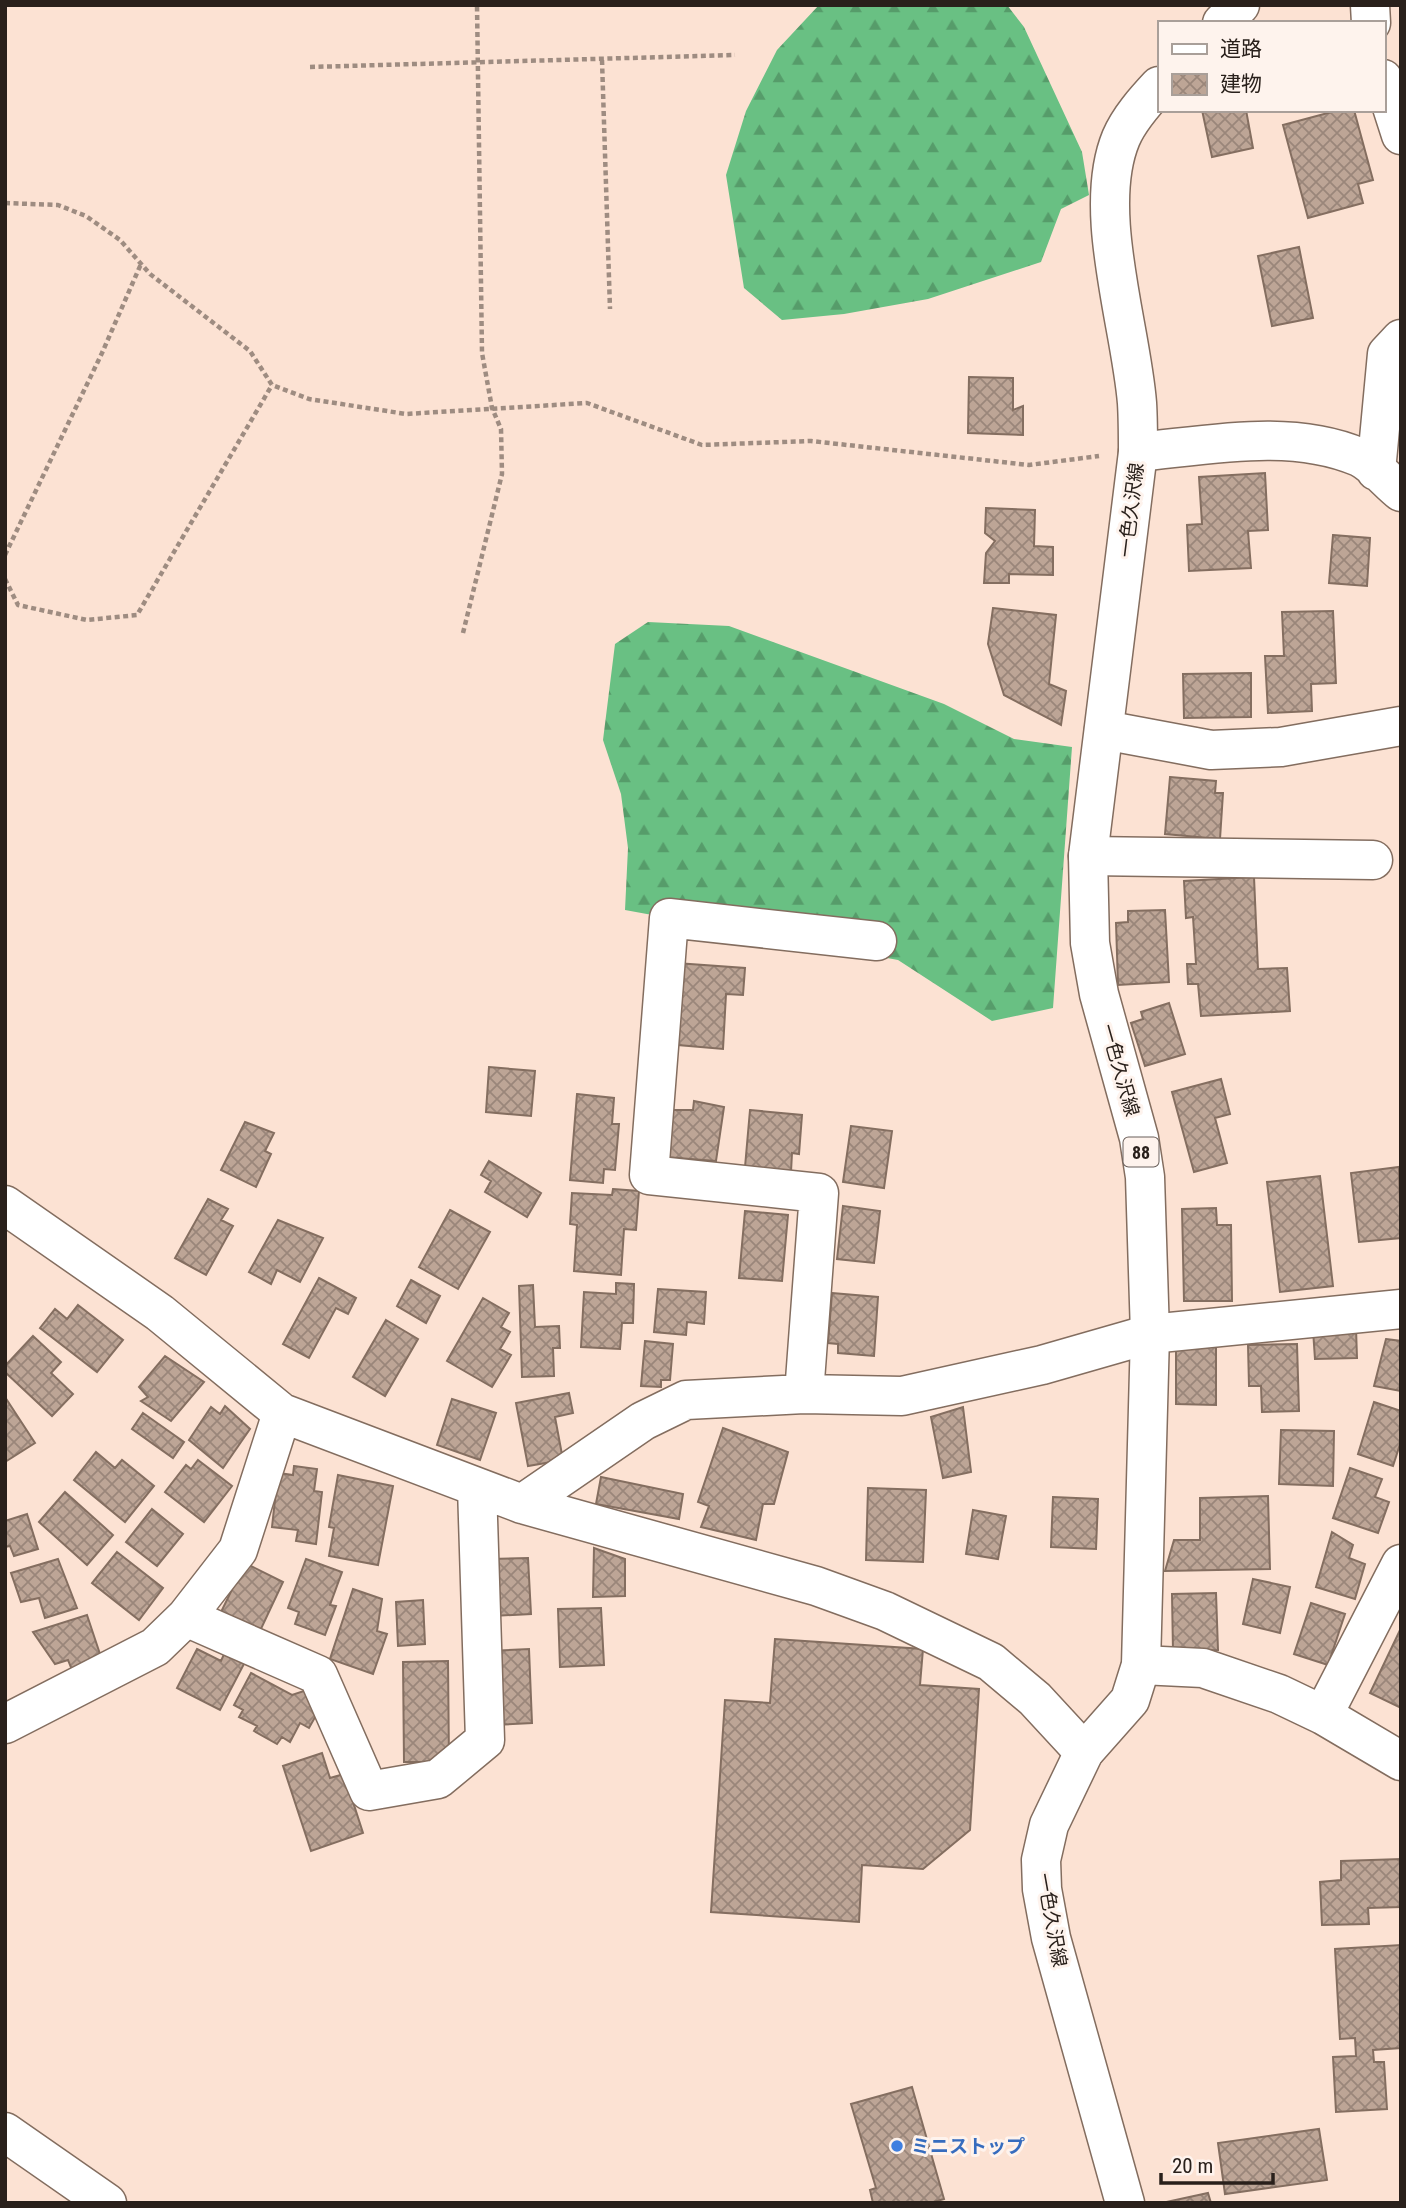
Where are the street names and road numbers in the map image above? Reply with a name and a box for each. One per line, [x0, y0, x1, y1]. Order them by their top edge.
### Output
street label: 一色久沢線 [1114, 461, 1148, 559]
street label: 一色久沢線 [1096, 1021, 1144, 1119]
road number: 88 [1124, 1138, 1158, 1167]
street label: 一色久沢線 [1032, 1871, 1072, 1969]

